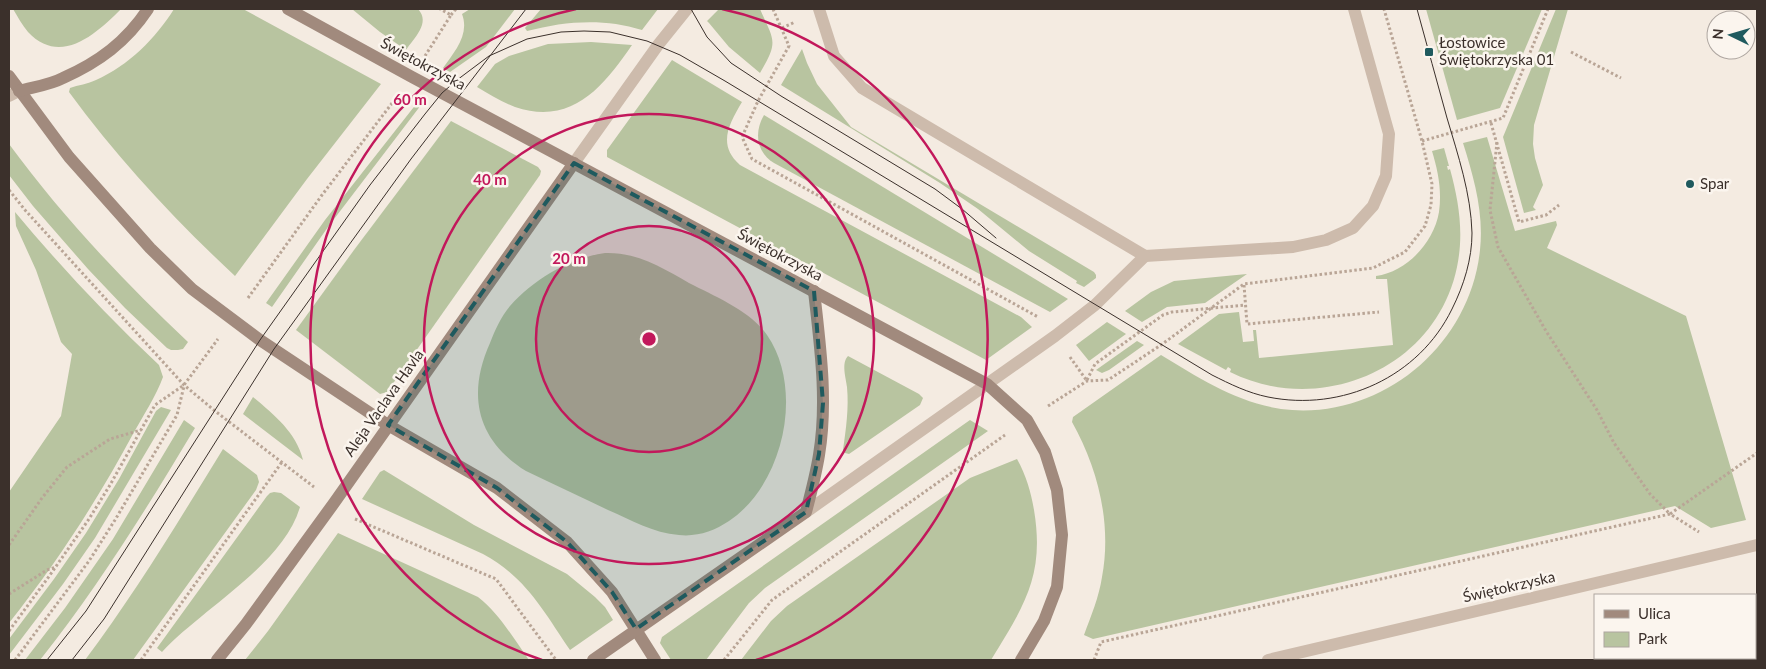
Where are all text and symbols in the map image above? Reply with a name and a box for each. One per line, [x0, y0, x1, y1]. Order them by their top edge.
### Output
north arrow [1706, 10, 1756, 60]
text: N [1709, 28, 1726, 40]
street label: Świętokrzyska [378, 33, 469, 93]
place label: Łostowice Świętokrzyska 01 [1439, 33, 1554, 68]
marker: Łostowice Świętokrzyska 01 [1423, 46, 1435, 58]
text: 60 m [393, 90, 427, 108]
text: 40 m [473, 170, 507, 188]
place label: Spar [1700, 174, 1730, 192]
marker: Spar [1684, 178, 1696, 190]
street label: Świętokrzyska [735, 224, 826, 284]
text: 20 m [552, 249, 586, 267]
centre of rings [640, 330, 658, 348]
street label: Aleja Vaclava Havla [340, 345, 427, 459]
street label: Świętokrzyska [1461, 567, 1557, 605]
legend [1594, 594, 1756, 659]
text: Ulica [1638, 604, 1671, 622]
text: Park [1638, 629, 1668, 647]

